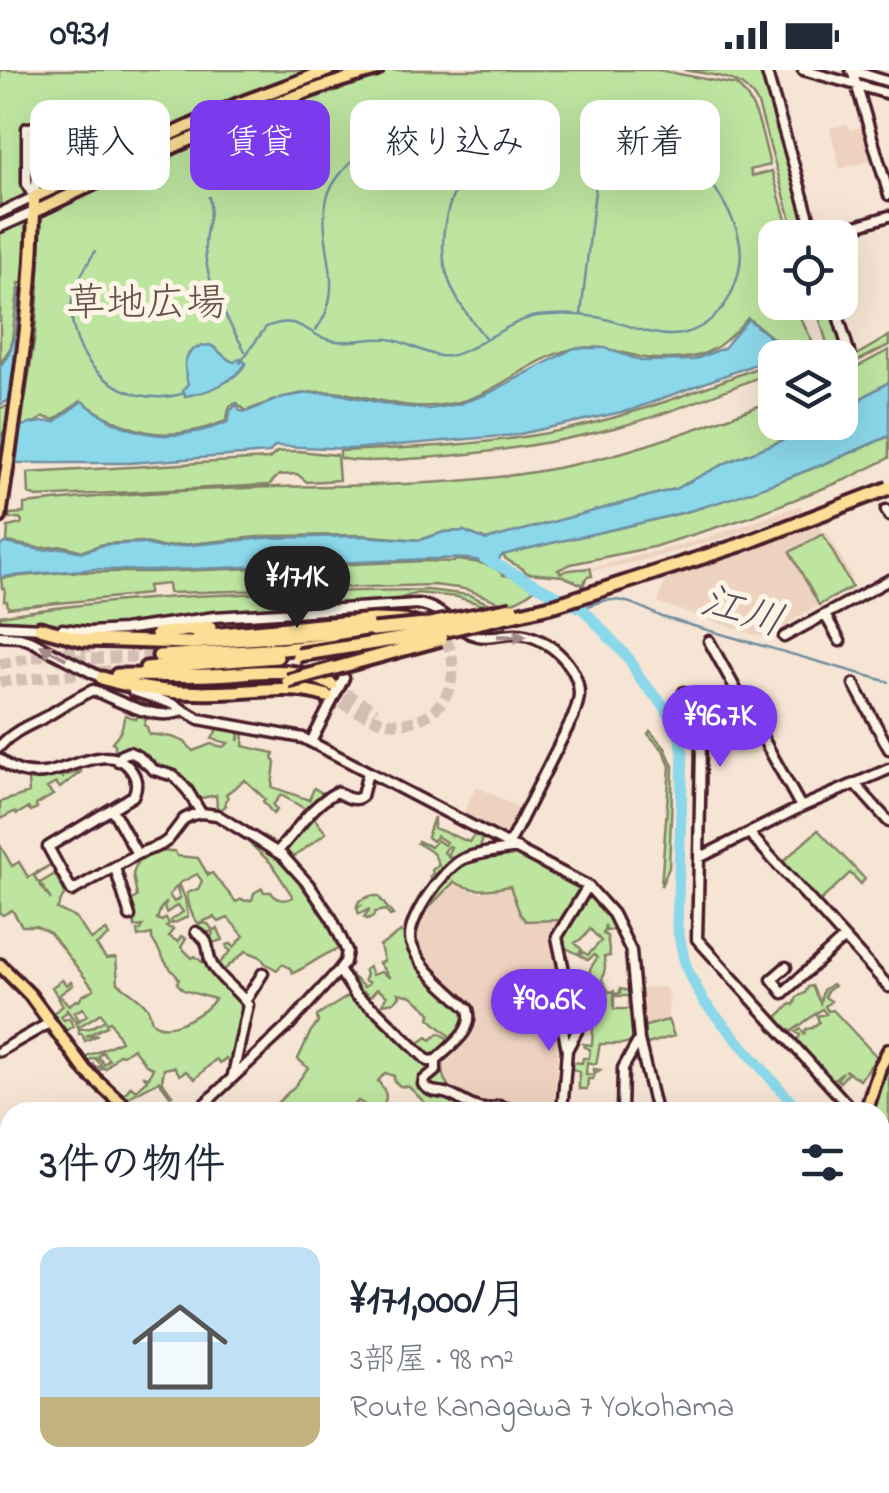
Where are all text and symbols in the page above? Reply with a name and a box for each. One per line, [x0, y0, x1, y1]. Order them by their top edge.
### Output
text: 09:31 [50, 7, 109, 63]
chip: 購入 [30, 100, 170, 190]
chip: 賃貸 [190, 100, 330, 190]
chip: 絞り込み [350, 100, 560, 190]
chip: 新着 [580, 100, 720, 190]
map controls [758, 220, 858, 440]
button: locate [758, 220, 858, 320]
park label: 草地広場 [66, 276, 226, 335]
button: layers [758, 340, 858, 440]
pin: ¥171K [227, 546, 367, 631]
text: ¥171K [266, 555, 328, 602]
water label: 江川 [693, 572, 791, 655]
one-way arrow [497, 628, 528, 644]
one-way arrow [38, 644, 67, 661]
pin: ¥96.7K [639, 685, 801, 770]
text: ¥96.7K [684, 694, 756, 741]
pin: ¥90.6K [468, 969, 630, 1054]
text: ¥90.6K [513, 978, 585, 1025]
icon: filters [795, 1135, 850, 1190]
text: 3件の物件 [40, 1136, 225, 1197]
text: ¥171,000/月 [350, 1271, 527, 1332]
icon: home [120, 1287, 240, 1407]
text: 3部屋 · 98 m² [350, 1338, 514, 1385]
text: Route Kanagawa 7 Yokohama [350, 1385, 734, 1432]

